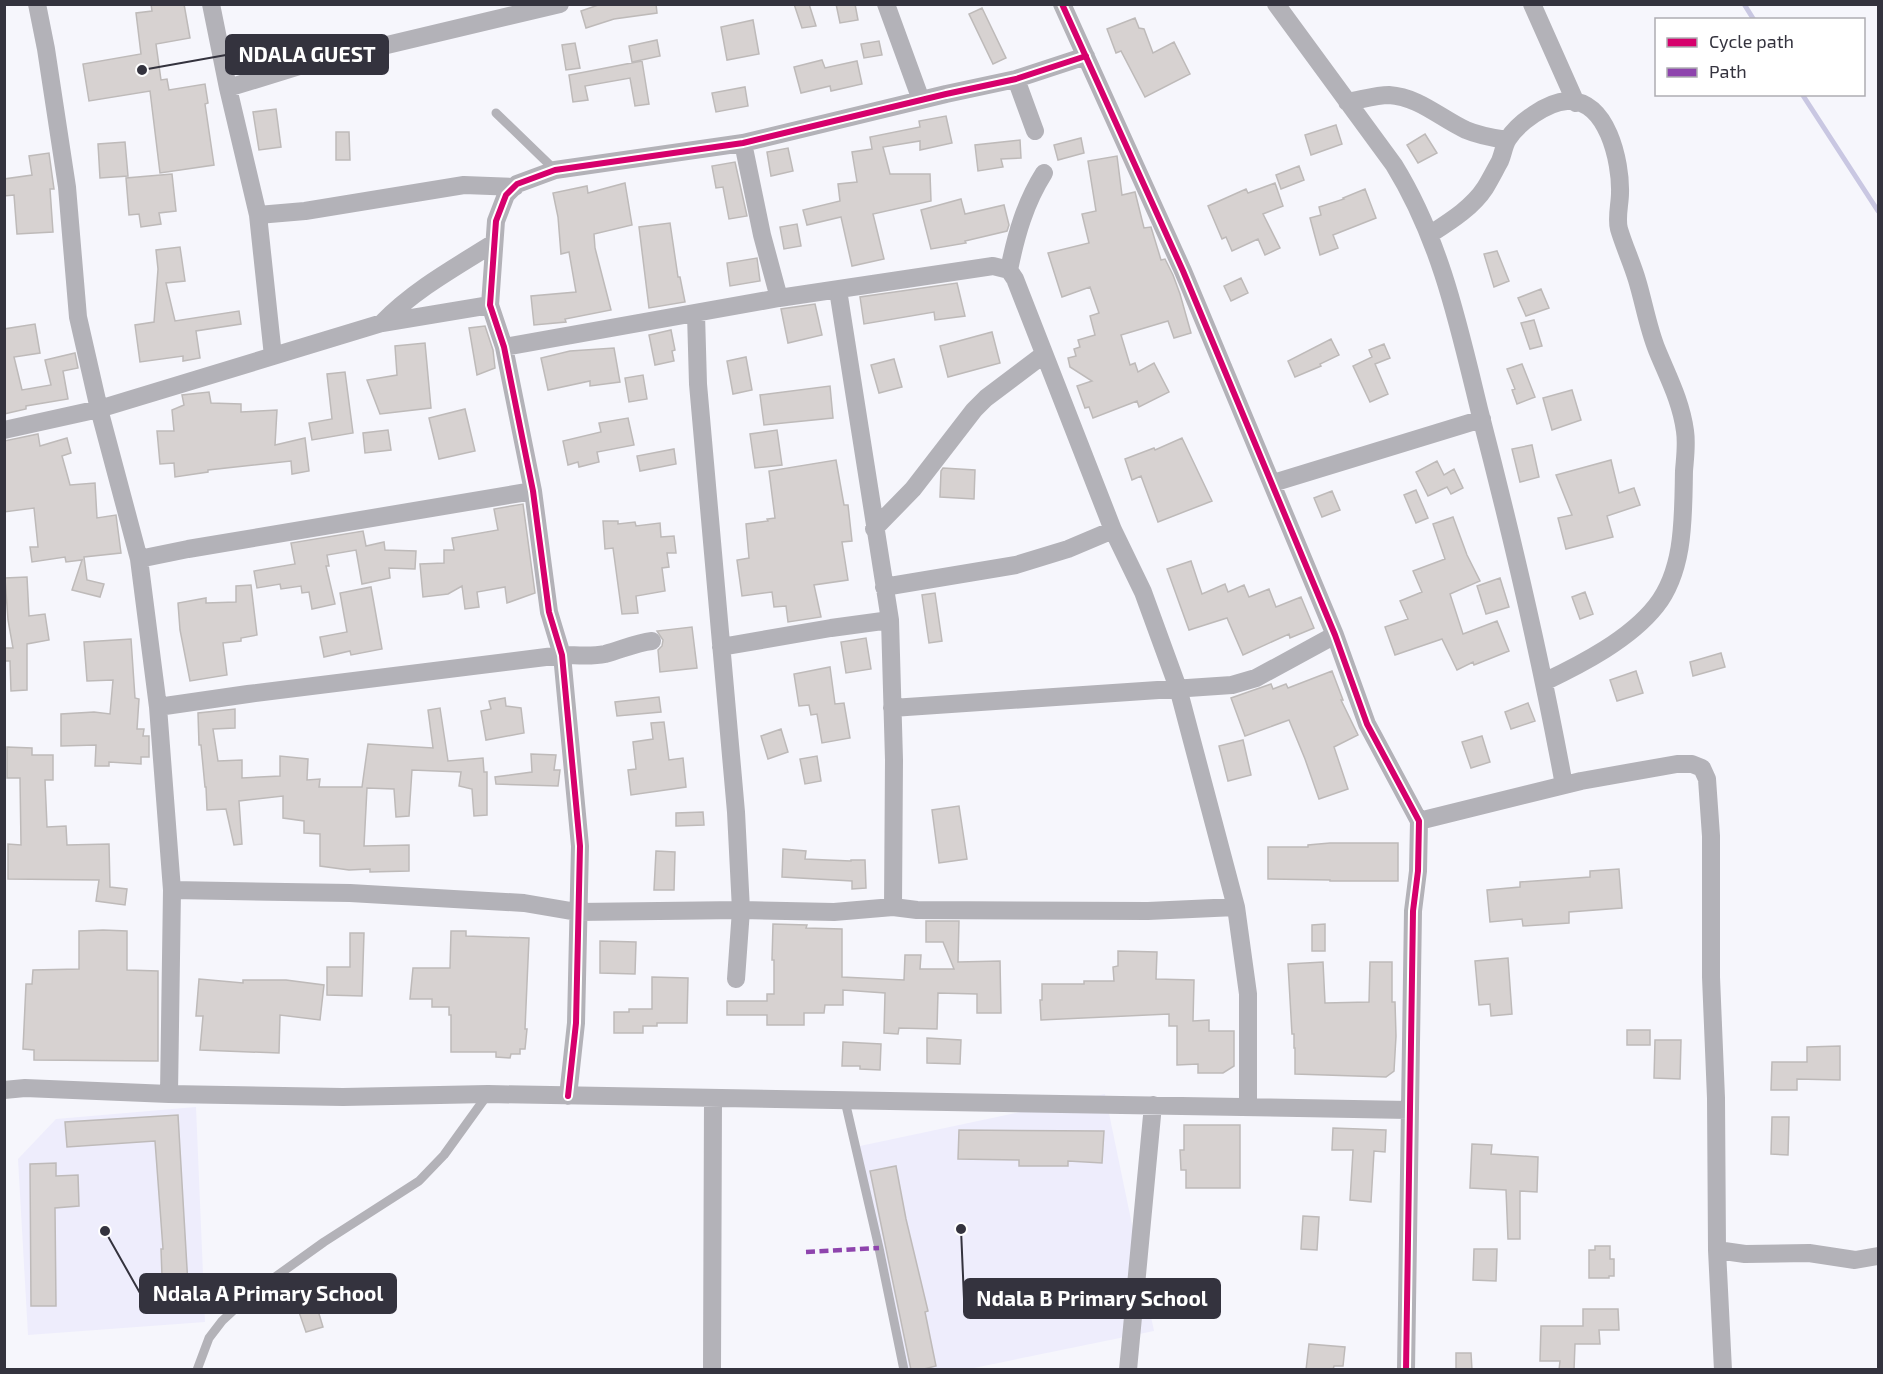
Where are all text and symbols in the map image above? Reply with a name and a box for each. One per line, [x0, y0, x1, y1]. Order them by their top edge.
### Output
legend [1655, 18, 1865, 96]
text: Cycle path [1709, 30, 1794, 52]
callout: NDALA GUEST [226, 35, 388, 74]
text: NDALA GUEST [238, 41, 376, 66]
text: Path [1709, 60, 1747, 82]
callout: Ndala A Primary School [140, 1274, 396, 1313]
callout: Ndala B Primary School [964, 1279, 1220, 1318]
text: Ndala A Primary School [153, 1280, 383, 1306]
text: Ndala B Primary School [976, 1285, 1208, 1311]

